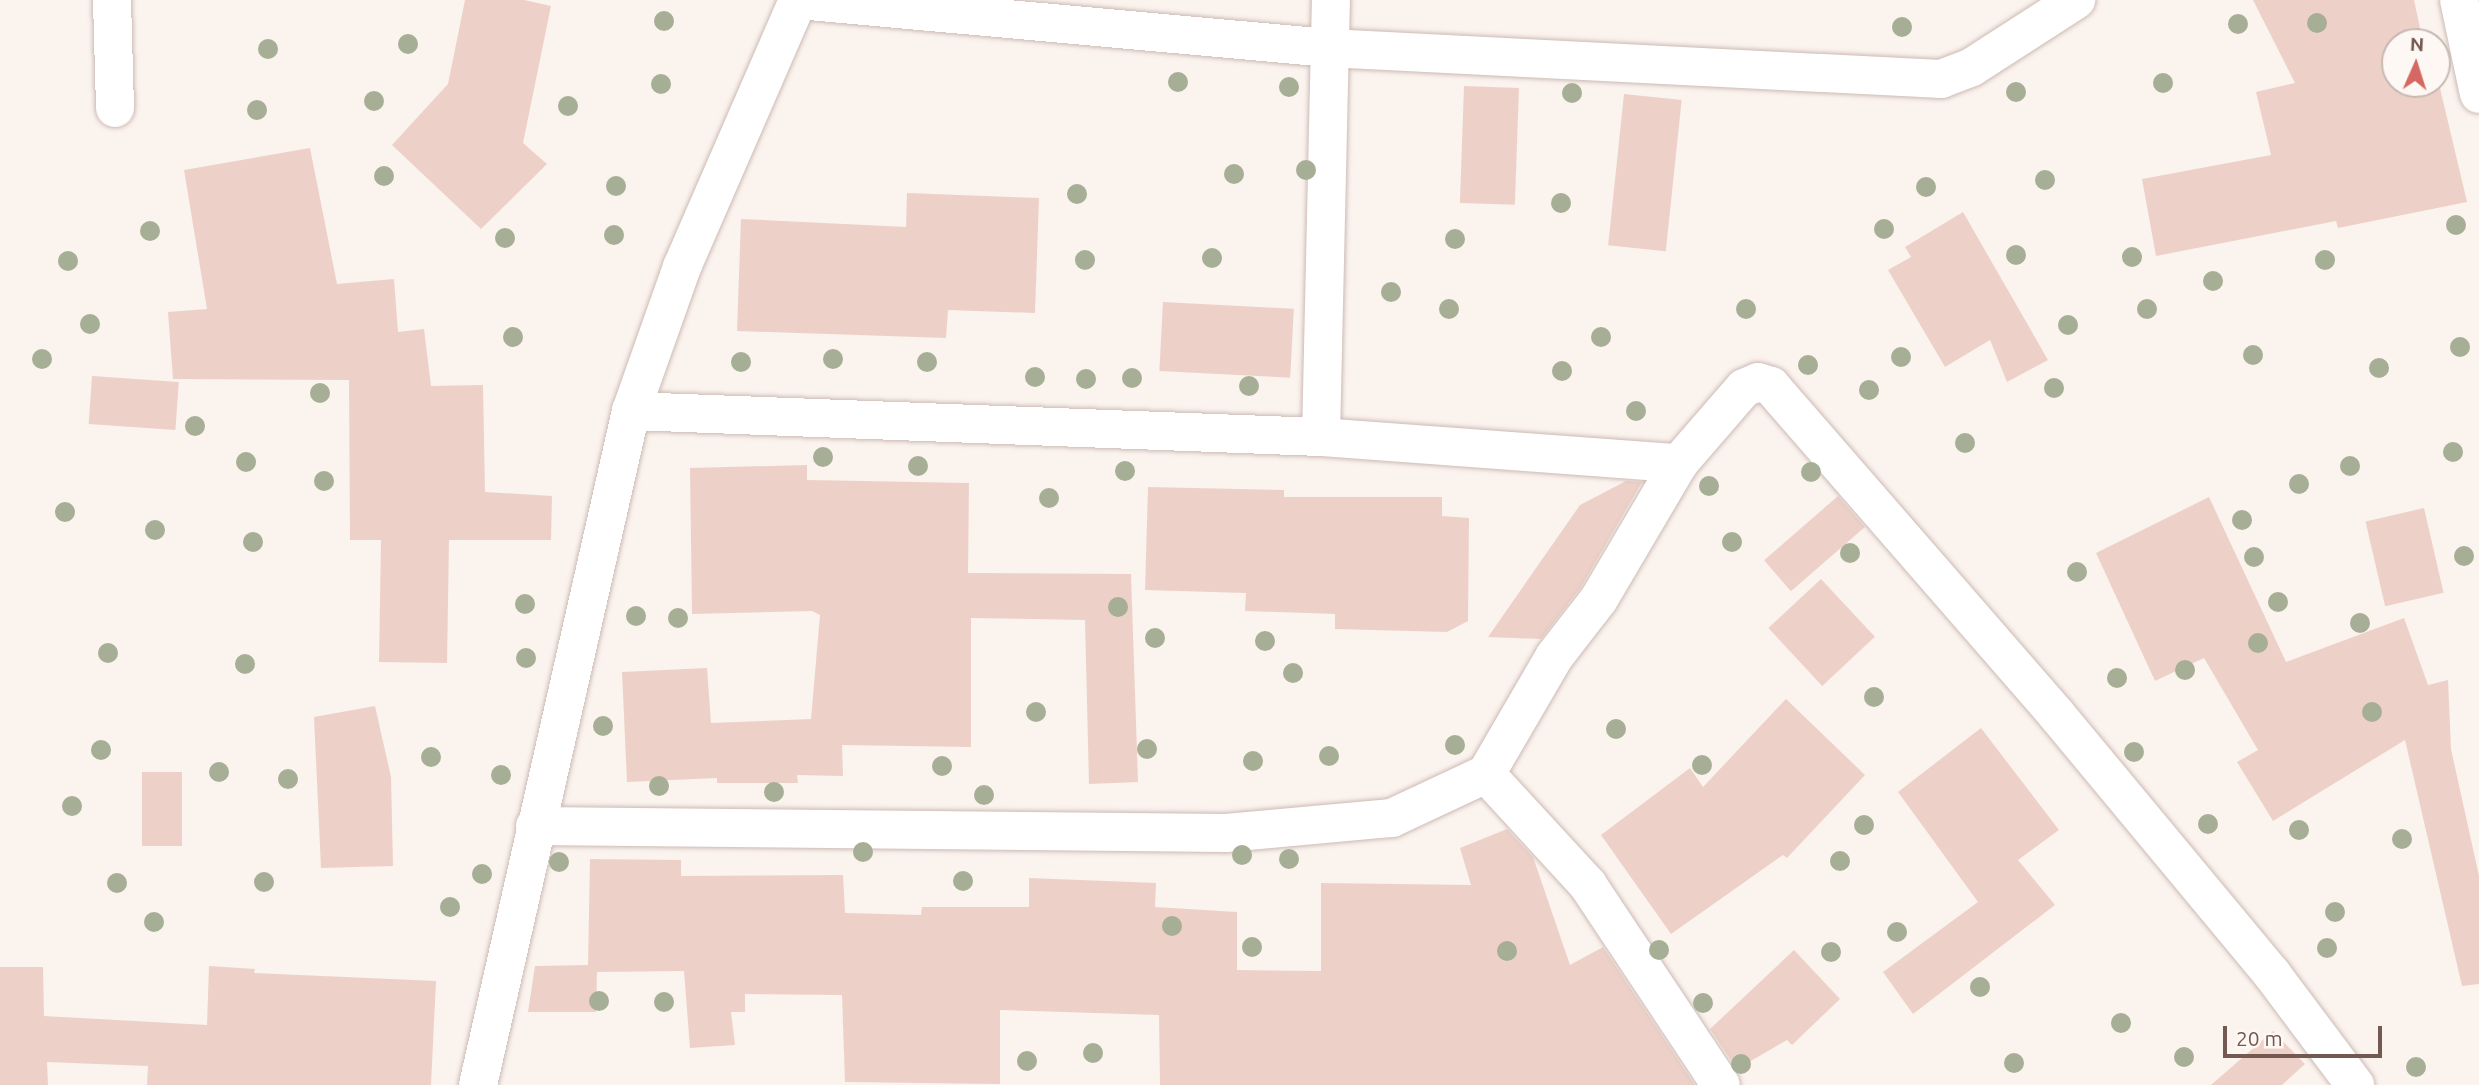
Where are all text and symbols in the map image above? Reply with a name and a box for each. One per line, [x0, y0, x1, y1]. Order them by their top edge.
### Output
north arrow [2381, 28, 2451, 98]
text: N [2409, 33, 2425, 55]
scale bar [2227, 1012, 2386, 1056]
text: 20 m [2236, 1026, 2283, 1050]

